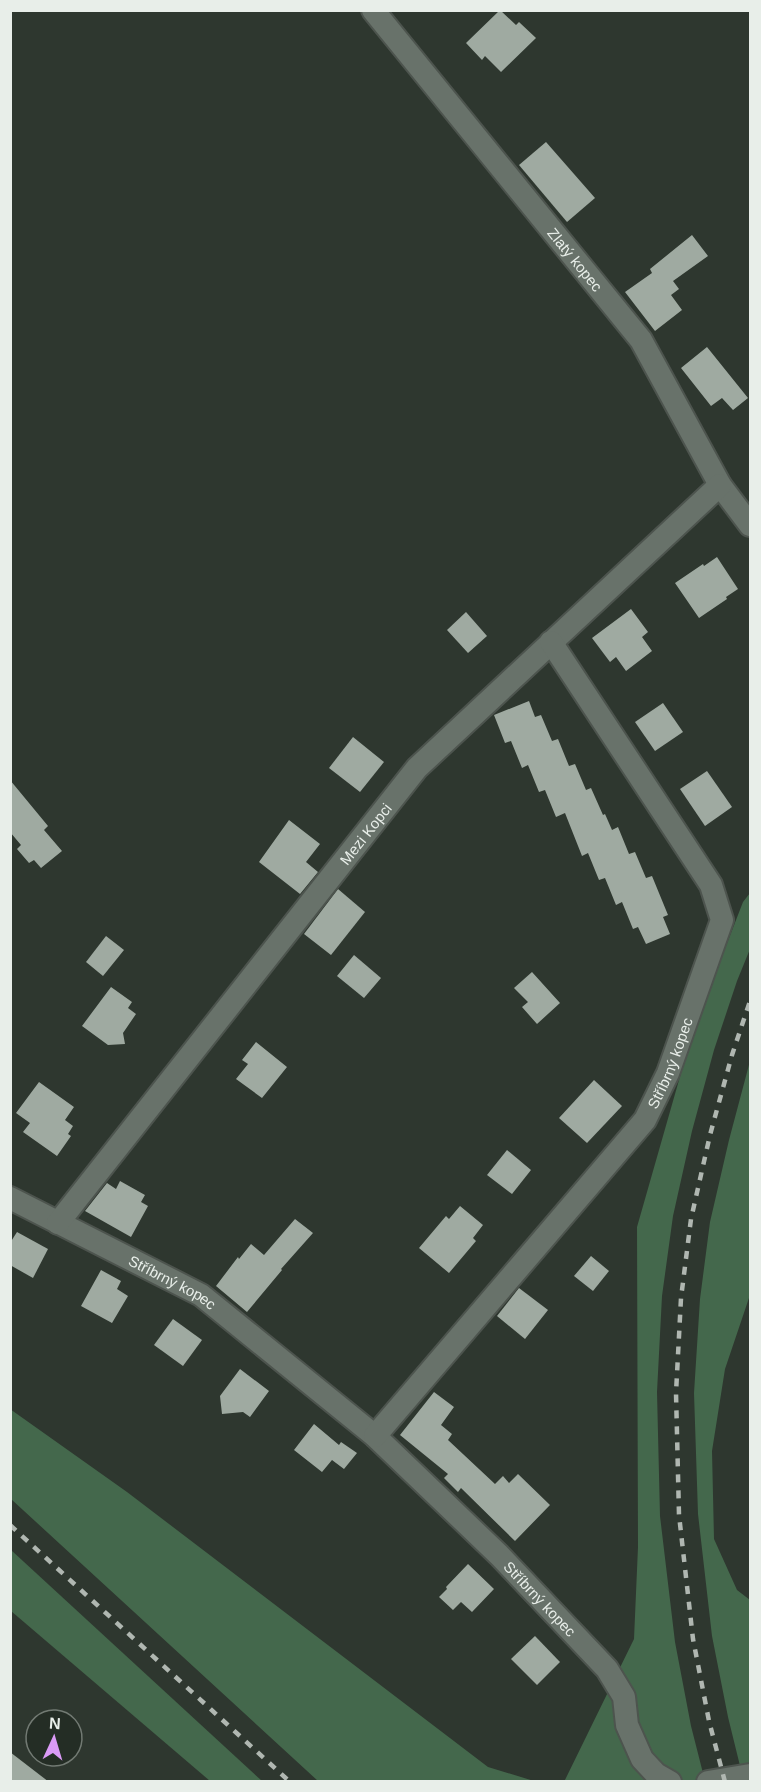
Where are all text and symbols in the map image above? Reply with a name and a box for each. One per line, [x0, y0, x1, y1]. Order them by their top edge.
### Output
street label: Zlatý kopec [545, 224, 606, 295]
street label: Mezi Kopci [336, 800, 395, 868]
street label: Stříbrný kopec [644, 1015, 696, 1111]
street label: Stříbrný kopec [126, 1251, 220, 1313]
street label: Stříbrný kopec [501, 1558, 580, 1640]
north arrow [24, 1708, 84, 1768]
text: N [49, 1715, 61, 1732]

